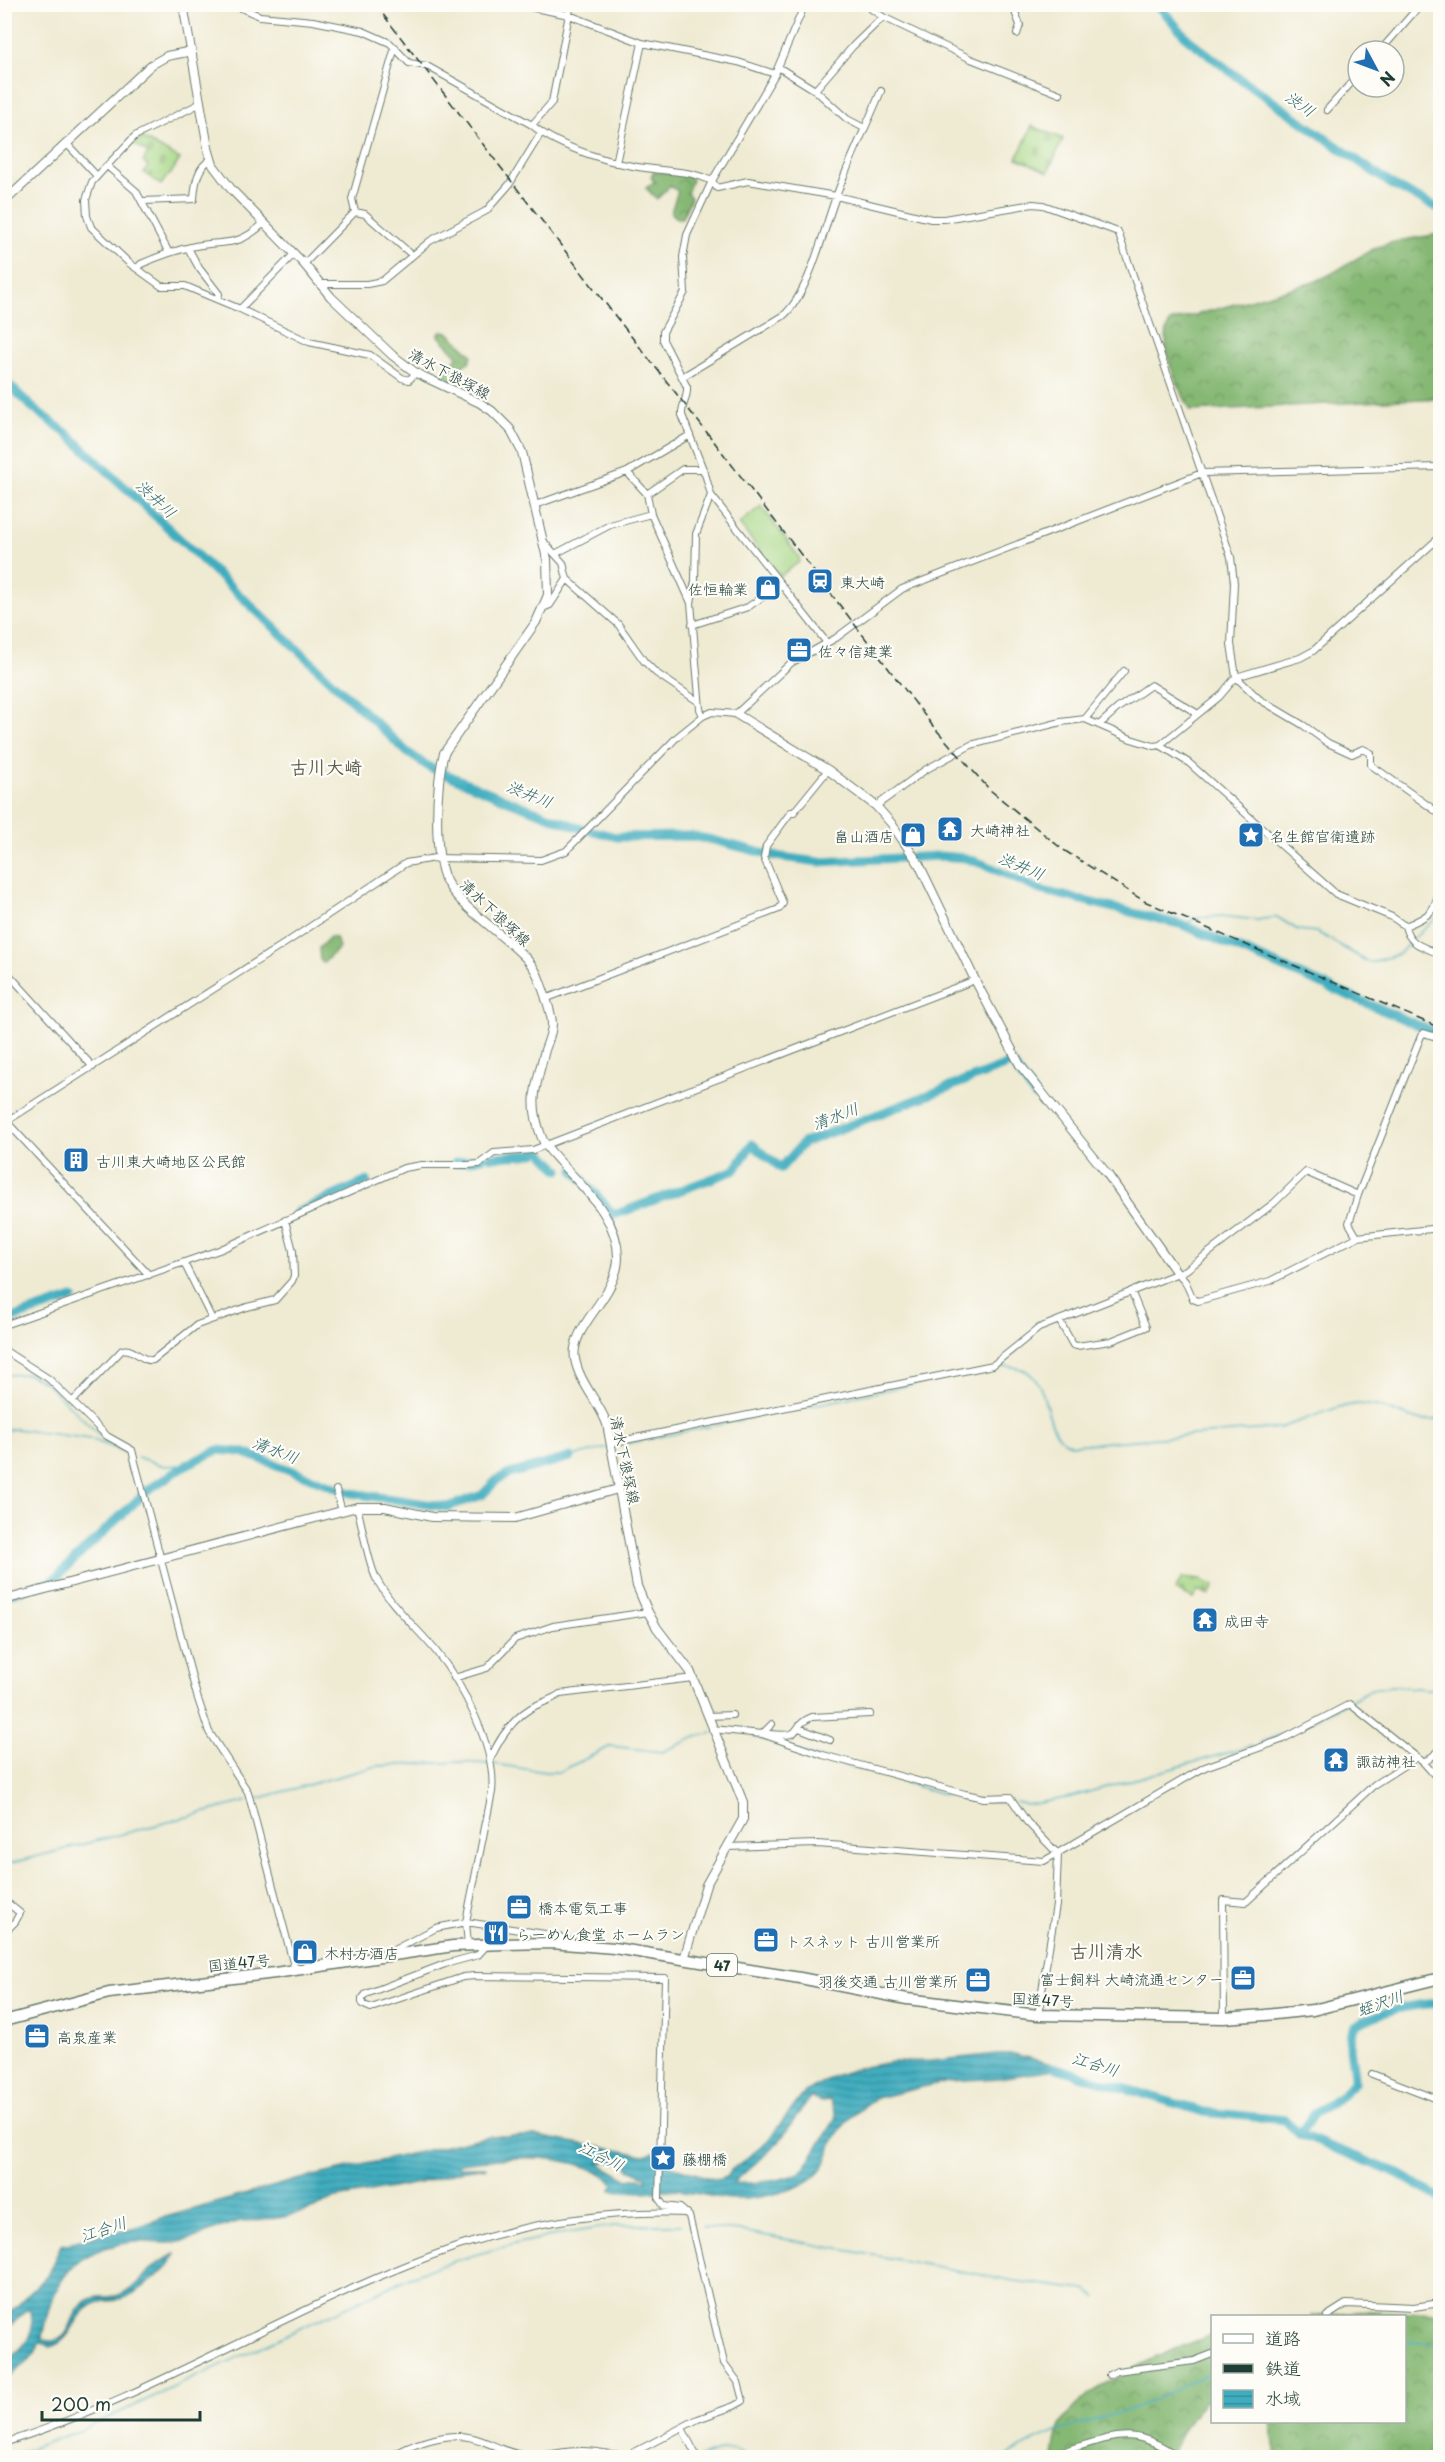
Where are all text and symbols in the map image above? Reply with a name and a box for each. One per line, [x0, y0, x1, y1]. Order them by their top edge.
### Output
north arrow [1346, 39, 1406, 99]
text: N [1375, 67, 1401, 92]
water label: 渋川 [1281, 84, 1321, 122]
street label: 清水下狼塚線 [405, 342, 495, 404]
water label: 渋井川 [131, 473, 183, 523]
station icon: 東大崎 [805, 566, 835, 596]
place label: 東大崎 [840, 570, 885, 593]
shop icon: 佐恒輪業 [753, 573, 783, 603]
place label: 佐恒輪業 [688, 577, 748, 600]
office icon: 佐々信建業 [784, 635, 814, 665]
place label: 佐々信建業 [818, 639, 893, 662]
district label: 古川大崎 [290, 753, 362, 780]
water label: 渋井川 [503, 773, 557, 813]
temple icon: 大崎神社 [935, 814, 965, 844]
place label: 大崎神社 [970, 818, 1030, 841]
shop icon: 畠山酒店 [898, 820, 928, 850]
place icon: 名生館官衛遺跡 [1236, 820, 1266, 850]
place label: 畠山酒店 [834, 824, 894, 847]
place label: 名生館官衛遺跡 [1270, 824, 1375, 847]
water label: 渋井川 [995, 845, 1049, 885]
street label: 清水下狼塚線 [455, 873, 537, 951]
water label: 清水川 [808, 1095, 862, 1135]
building icon: 古川東大崎地区公民館 [61, 1145, 91, 1175]
place label: 古川東大崎地区公民館 [96, 1149, 246, 1172]
street label: 清水下狼塚線 [605, 1414, 647, 1506]
water label: 清水川 [249, 1429, 303, 1469]
temple icon: 成田寺 [1190, 1605, 1220, 1635]
place label: 成田寺 [1224, 1609, 1269, 1632]
temple icon: 諏訪神社 [1321, 1745, 1351, 1775]
place label: 諏訪神社 [1356, 1749, 1416, 1772]
office icon: 橋本電気工事 [504, 1892, 534, 1922]
place label: 橋本電気工事 [538, 1896, 628, 1919]
restaurant icon: らーめん食堂 ホームラン [481, 1918, 511, 1948]
place label: らーめん食堂 ホームラン [516, 1922, 685, 1945]
office icon: トスネット 古川営業所 [751, 1925, 781, 1955]
place label: トスネット 古川営業所 [786, 1929, 940, 1952]
shop icon: 木村方酒店 [290, 1937, 320, 1967]
district label: 古川清水 [1070, 1937, 1142, 1964]
place label: 木村方酒店 [324, 1941, 399, 1964]
street label: 国道47号 [207, 1947, 271, 1977]
road number: 47 [707, 1954, 737, 1976]
office icon: 富士飼料 大崎流通センター [1228, 1963, 1258, 1993]
office icon: 羽後交通 古川営業所 [963, 1965, 993, 1995]
place label: 富士飼料 大崎流通センター [1040, 1967, 1224, 1990]
place label: 羽後交通 古川営業所 [818, 1969, 958, 1992]
water label: 蛭沢川 [1353, 1983, 1407, 2021]
street label: 国道47号 [1011, 1986, 1075, 2012]
office icon: 高泉産業 [22, 2021, 52, 2051]
place label: 高泉産業 [57, 2025, 117, 2048]
water label: 江合川 [1070, 2045, 1122, 2081]
water label: 江合川 [575, 2133, 629, 2177]
place icon: 藤棚橋 [648, 2143, 678, 2173]
place label: 藤棚橋 [682, 2147, 727, 2170]
water label: 江合川 [76, 2209, 130, 2247]
legend [1211, 2315, 1406, 2423]
text: 道路 [1265, 2324, 1301, 2351]
text: 鉄道 [1265, 2354, 1301, 2381]
scale bar [42, 2384, 200, 2422]
text: 水域 [1265, 2384, 1301, 2411]
text: 200 m [51, 2390, 111, 2417]

